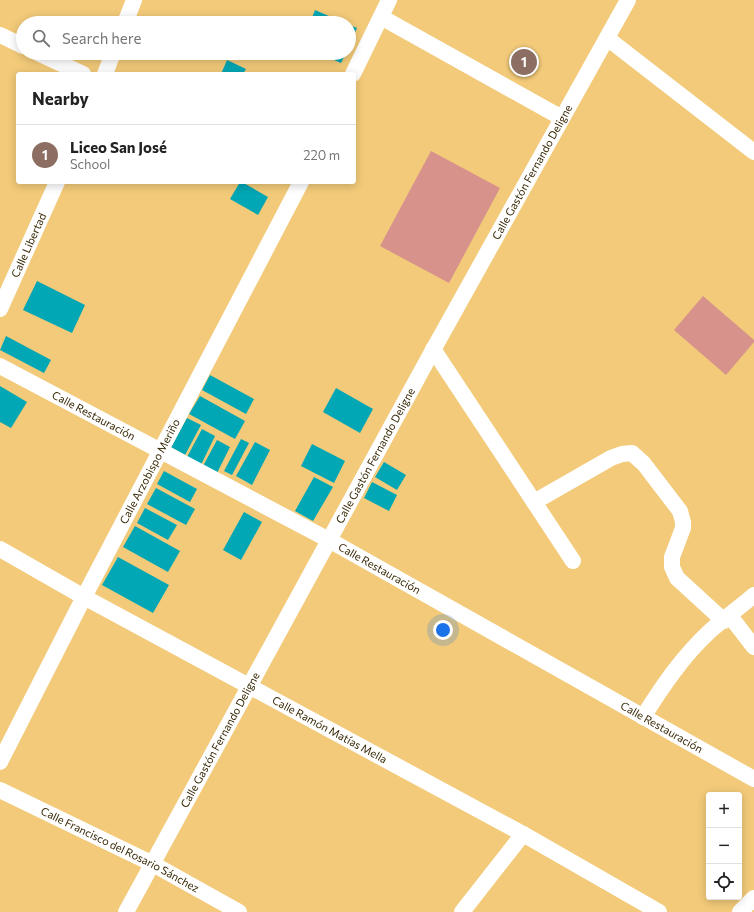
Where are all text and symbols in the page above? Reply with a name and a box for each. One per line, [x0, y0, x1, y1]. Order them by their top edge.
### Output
search box [16, 16, 356, 60]
icon: search [30, 27, 52, 49]
text: Search here [62, 29, 141, 47]
pin: 1 [511, 47, 537, 77]
text: Nearby [32, 88, 89, 109]
street label: Calle Gastón Fernando Deligne [489, 102, 575, 242]
text: Liceo San José [70, 138, 167, 156]
text: 1 [42, 147, 48, 163]
text: 220 m [303, 147, 340, 163]
text: School [70, 156, 110, 172]
street label: Calle Libertad [8, 211, 48, 279]
street label: Calle Gastón Fernando Deligne [333, 385, 417, 525]
street label: Calle Restauración [50, 388, 138, 442]
street label: Calle Arzobispo Meriño [116, 416, 182, 526]
street label: Calle Restauración [336, 540, 423, 596]
your location [433, 620, 453, 640]
street label: Calle Gastón Fernando Deligne [177, 670, 262, 810]
street label: Calle Ramón Matías Mella [270, 693, 390, 766]
street label: Calle Restauración [619, 698, 705, 755]
map controls [706, 792, 742, 900]
button: + [706, 792, 742, 828]
street label: Calle Francisco del Rosario Sánchez [39, 804, 202, 895]
button: − [706, 828, 742, 864]
button: locate [706, 864, 742, 900]

